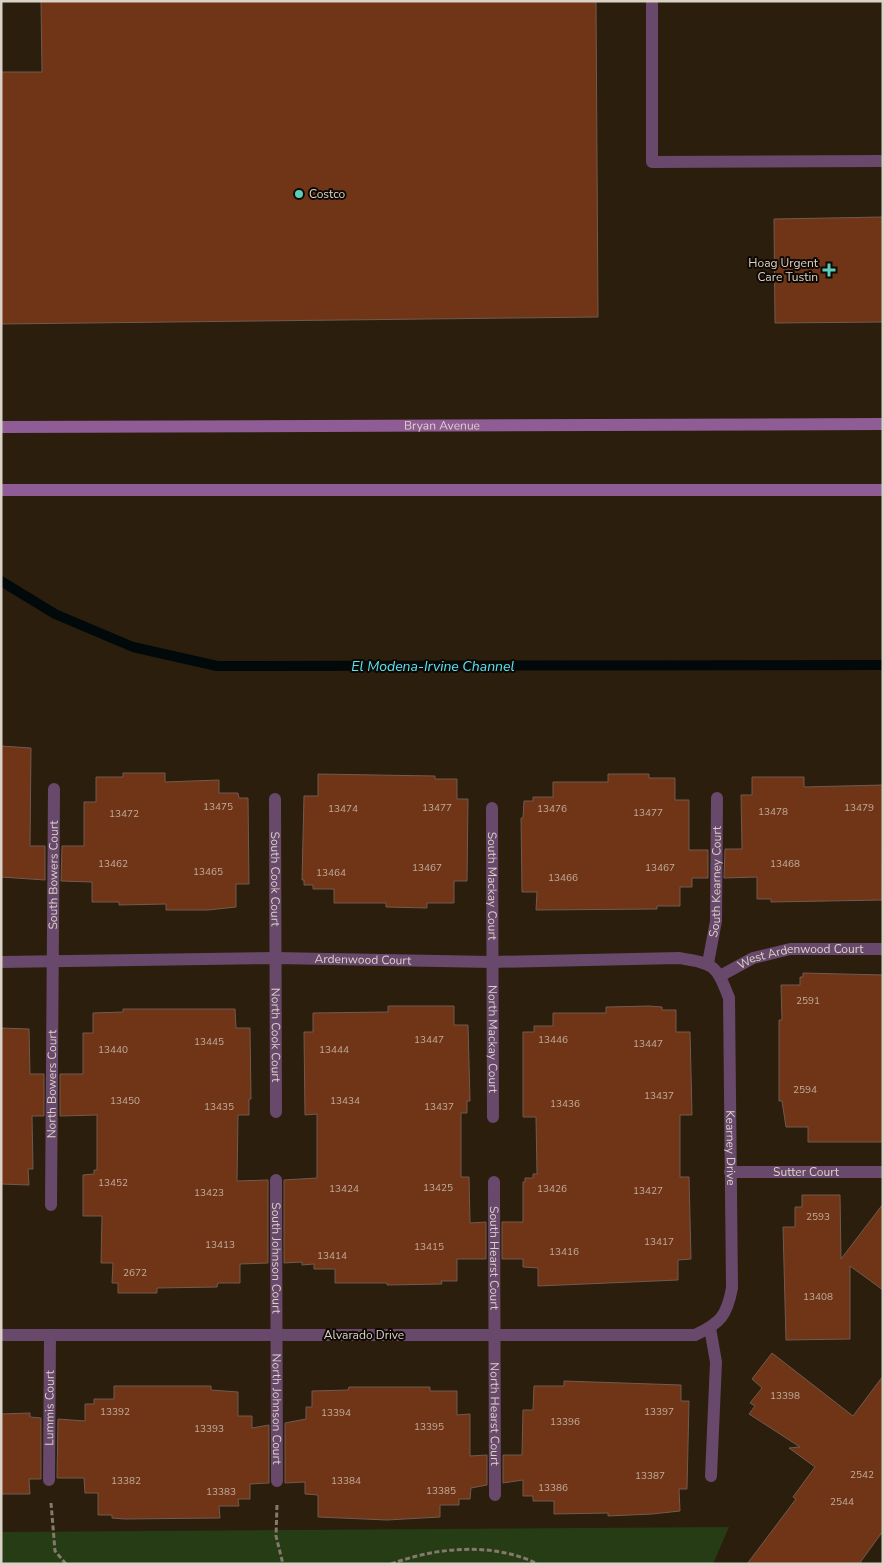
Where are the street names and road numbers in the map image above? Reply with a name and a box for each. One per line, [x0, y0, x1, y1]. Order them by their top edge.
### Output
street label: Bryan Avenue [404, 417, 480, 434]
street label: South Bowers Court [45, 820, 62, 930]
street label: South Kearney Court [705, 825, 725, 939]
street label: South Cook Court [267, 831, 283, 927]
street label: South Mackay Court [484, 832, 500, 941]
street label: West Ardenwood Court [734, 941, 864, 973]
street label: Ardenwood Court [315, 951, 412, 969]
street label: North Mackay Court [485, 985, 501, 1094]
street label: North Cook Court [268, 988, 284, 1083]
street label: North Bowers Court [43, 1029, 60, 1138]
street label: Kearney Drive [722, 1110, 739, 1186]
street label: Sutter Court [773, 1164, 840, 1180]
street label: South Johnson Court [268, 1202, 284, 1315]
street label: South Hearst Court [486, 1206, 502, 1311]
street label: Alvarado Drive [324, 1327, 404, 1343]
street label: North Johnson Court [269, 1354, 285, 1465]
street label: North Hearst Court [487, 1362, 503, 1467]
street label: Lummis Court [41, 1370, 58, 1446]

